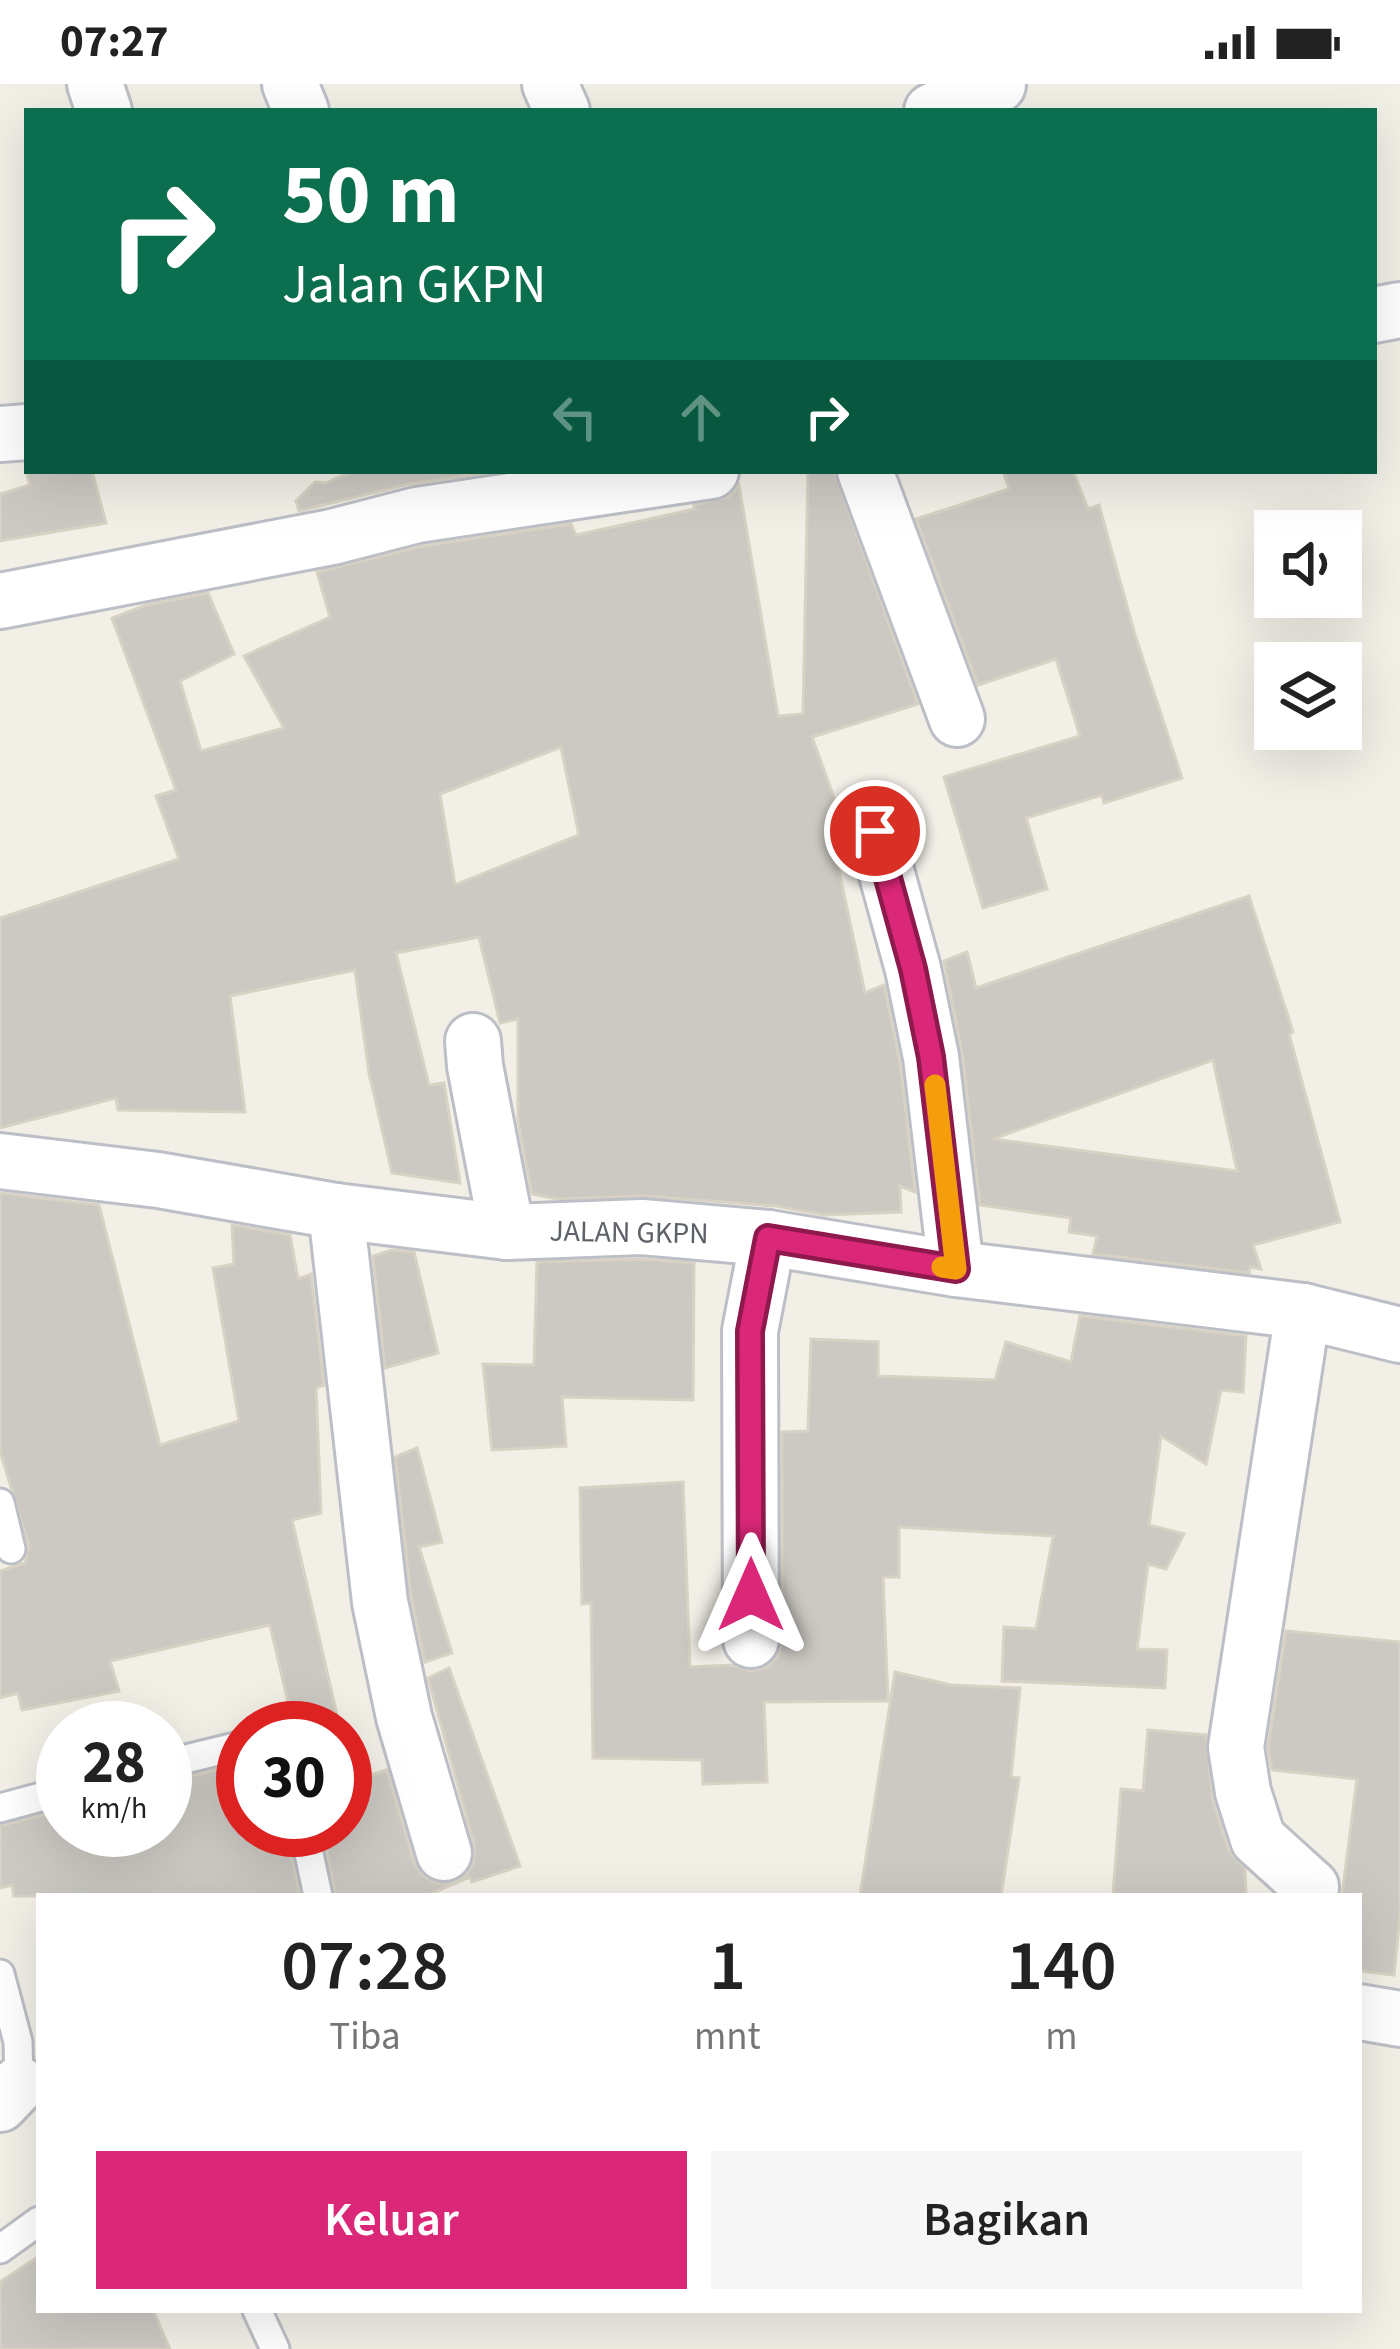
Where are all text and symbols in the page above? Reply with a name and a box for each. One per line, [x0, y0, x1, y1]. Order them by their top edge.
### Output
text: 07:27 [60, 10, 169, 74]
text: 50 m [282, 136, 460, 256]
icon: right [84, 156, 240, 312]
text: Jalan GKPN [282, 247, 547, 324]
icon: left [542, 384, 608, 450]
icon: ahead [668, 384, 734, 450]
icon: right [794, 384, 860, 450]
map controls [1254, 510, 1362, 750]
button: sound [1254, 510, 1362, 618]
button: layers [1254, 642, 1362, 750]
pin [824, 780, 926, 882]
icon: arrive [842, 798, 908, 864]
street label: JALAN GKPN [549, 1210, 709, 1255]
position arrow [688, 1532, 814, 1658]
speed limit sign: 30 [216, 1701, 372, 1857]
text: 28 [82, 1721, 146, 1806]
text: km/h [81, 1787, 147, 1830]
text: 07:28 [281, 1915, 449, 2018]
text: 1 [709, 1915, 746, 2018]
text: 140 [1006, 1915, 1117, 2018]
text: Tiba [329, 2009, 401, 2065]
text: mnt [694, 2009, 761, 2065]
text: m [1045, 2009, 1078, 2065]
button: Keluar [96, 2151, 687, 2289]
button: Bagikan [711, 2151, 1302, 2289]

